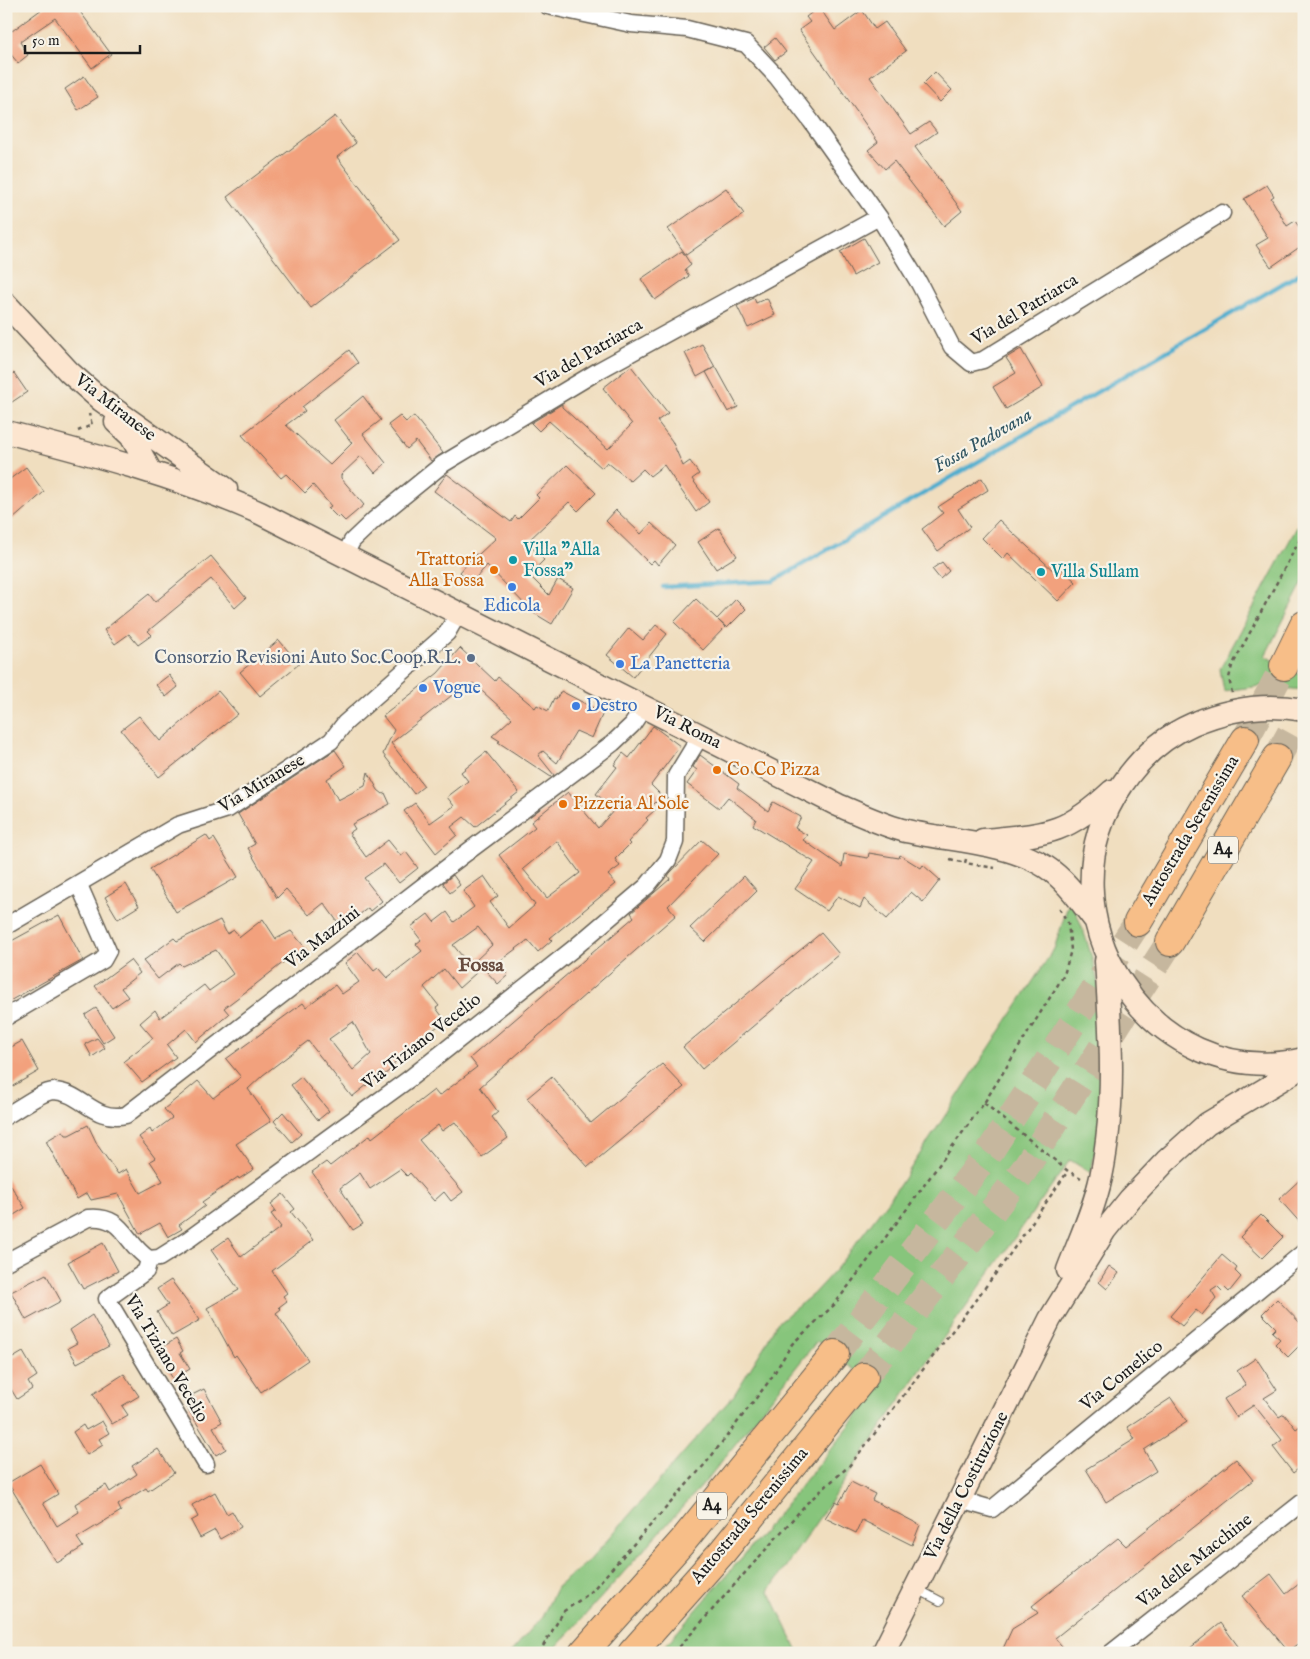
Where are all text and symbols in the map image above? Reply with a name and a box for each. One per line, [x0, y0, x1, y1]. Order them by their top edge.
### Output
scale bar [25, 22, 140, 54]
text: 50 m [32, 31, 60, 50]
street label: Via del Patriarca [967, 269, 1083, 351]
street label: Via del Patriarca [530, 314, 647, 395]
street label: Via Miranese [69, 369, 160, 447]
water label: Fossa Padovana [929, 403, 1037, 479]
place label: Villa "Alla Fossa" [522, 539, 600, 583]
place label: Trattoria Alla Fossa [408, 549, 484, 593]
marker: Villa "Alla Fossa" [507, 554, 519, 566]
place label: Villa Sullam [1050, 561, 1139, 584]
marker: Trattoria Alla Fossa [488, 564, 500, 576]
marker: Villa Sullam [1035, 566, 1047, 578]
marker: Edicola [506, 581, 518, 593]
place label: Edicola [484, 595, 541, 618]
place label: Consorzio Revisioni Auto Soc.Coop.R.L. [154, 647, 461, 670]
marker: Consorzio Revisioni Auto Soc.Coop.R.L. [465, 652, 477, 664]
place label: La Panetteria [630, 653, 730, 676]
marker: La Panetteria [614, 658, 626, 670]
place label: Vogue [432, 677, 481, 700]
marker: Vogue [417, 682, 429, 694]
place label: Destro [586, 695, 638, 718]
marker: Destro [570, 700, 582, 712]
street label: Via Roma [648, 701, 725, 755]
street label: Via Miranese [214, 749, 309, 819]
street label: Autostrada Serenissima [1136, 751, 1245, 911]
place label: Co Co Pizza [727, 759, 820, 782]
marker: Co Co Pizza [711, 764, 723, 776]
place label: Pizzeria Al Sole [573, 793, 689, 816]
marker: Pizzeria Al Sole [557, 798, 569, 810]
road number: A4 [1208, 836, 1238, 864]
street label: Via Mazzini [280, 901, 365, 975]
district label: Fossa [458, 953, 504, 978]
street label: Via Tiziano Vecelio [357, 988, 486, 1096]
street label: Via Tiziano Vecelio [118, 1290, 213, 1427]
street label: Via Comelico [1075, 1335, 1168, 1417]
street label: Via della Costituzione [919, 1408, 1014, 1565]
street label: Autostrada Serenissima [685, 1443, 814, 1590]
road number: A4 [697, 1492, 727, 1520]
street label: Via delle Macchine [1132, 1509, 1257, 1614]

